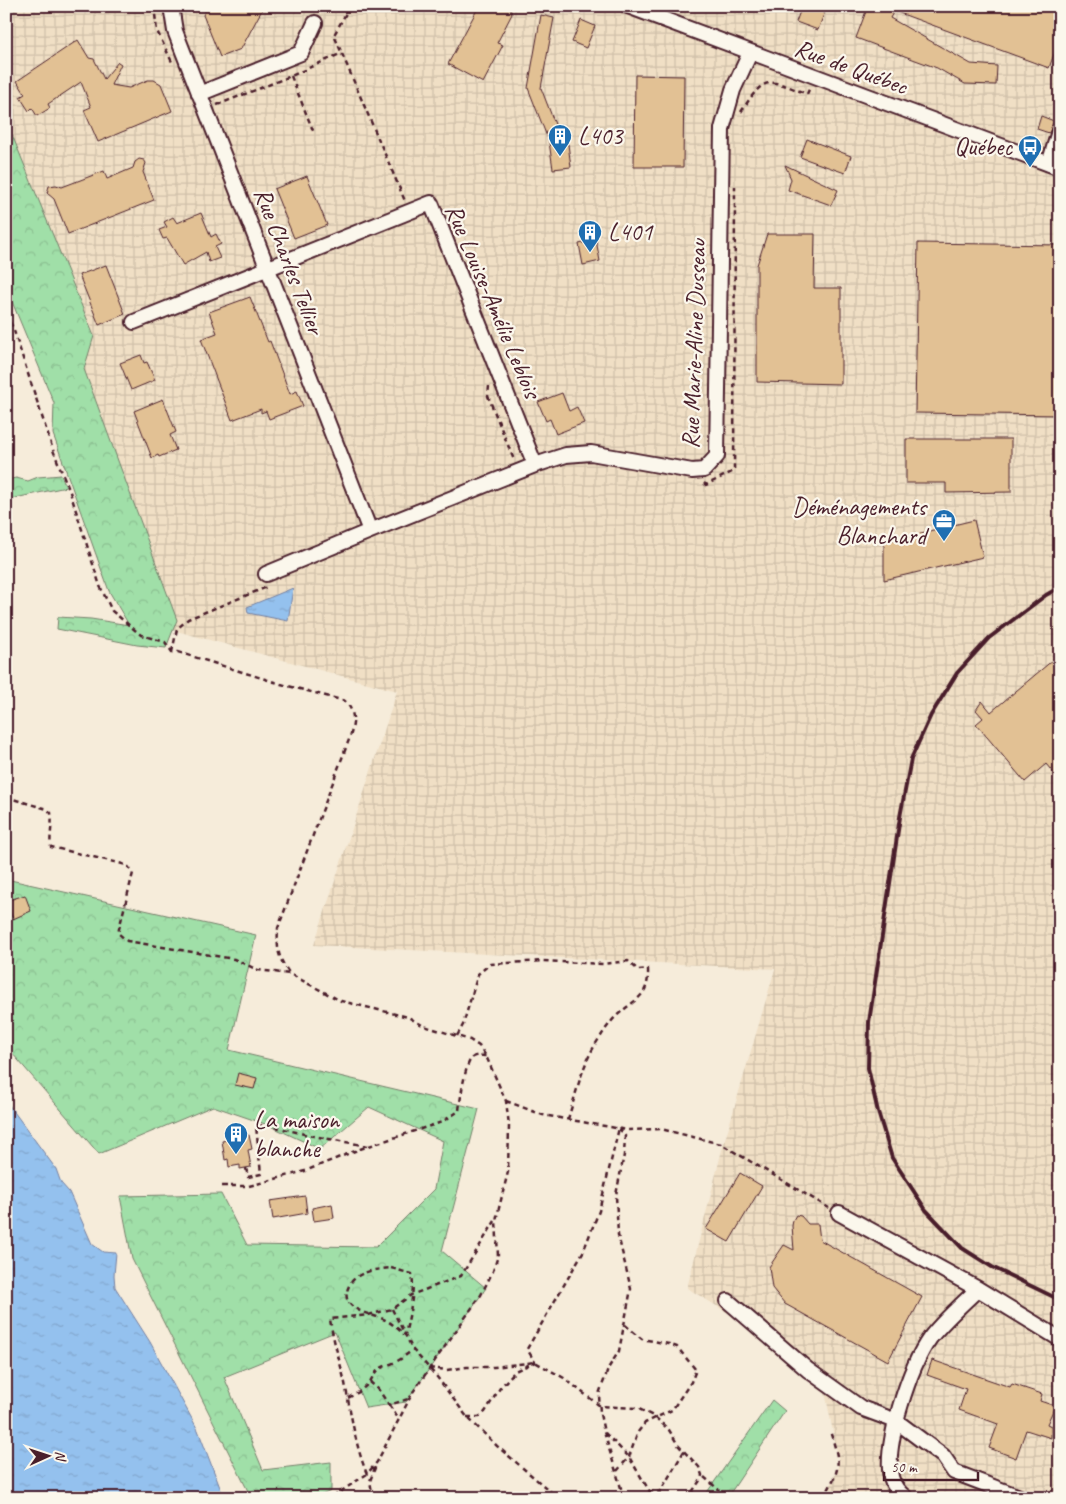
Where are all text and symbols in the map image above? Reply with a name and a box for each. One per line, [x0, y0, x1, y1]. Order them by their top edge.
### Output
street label: Rue de Québec [790, 32, 913, 103]
place label: L403 [578, 120, 624, 152]
building icon: L403 [547, 123, 573, 157]
place label: Québec [954, 131, 1013, 163]
bus stop icon: Québec [1017, 134, 1043, 168]
street label: Rue Charles Tellier [246, 183, 333, 342]
street label: Rue Louise-Amélie Leblois [438, 199, 549, 405]
place label: L401 [608, 216, 654, 248]
building icon: L401 [577, 219, 603, 253]
street label: Rue Marie-Aline Dusseau [674, 237, 714, 449]
place label: Déménagements Blanchard [792, 491, 929, 552]
office icon: Déménagements Blanchard [931, 508, 957, 542]
place label: La maison blanche [254, 1104, 341, 1165]
building icon: La maison blanche [223, 1121, 249, 1155]
north arrow [22, 1432, 72, 1482]
scale bar [884, 1449, 977, 1481]
text: N [52, 1451, 69, 1462]
text: 50 m [891, 1458, 918, 1477]

